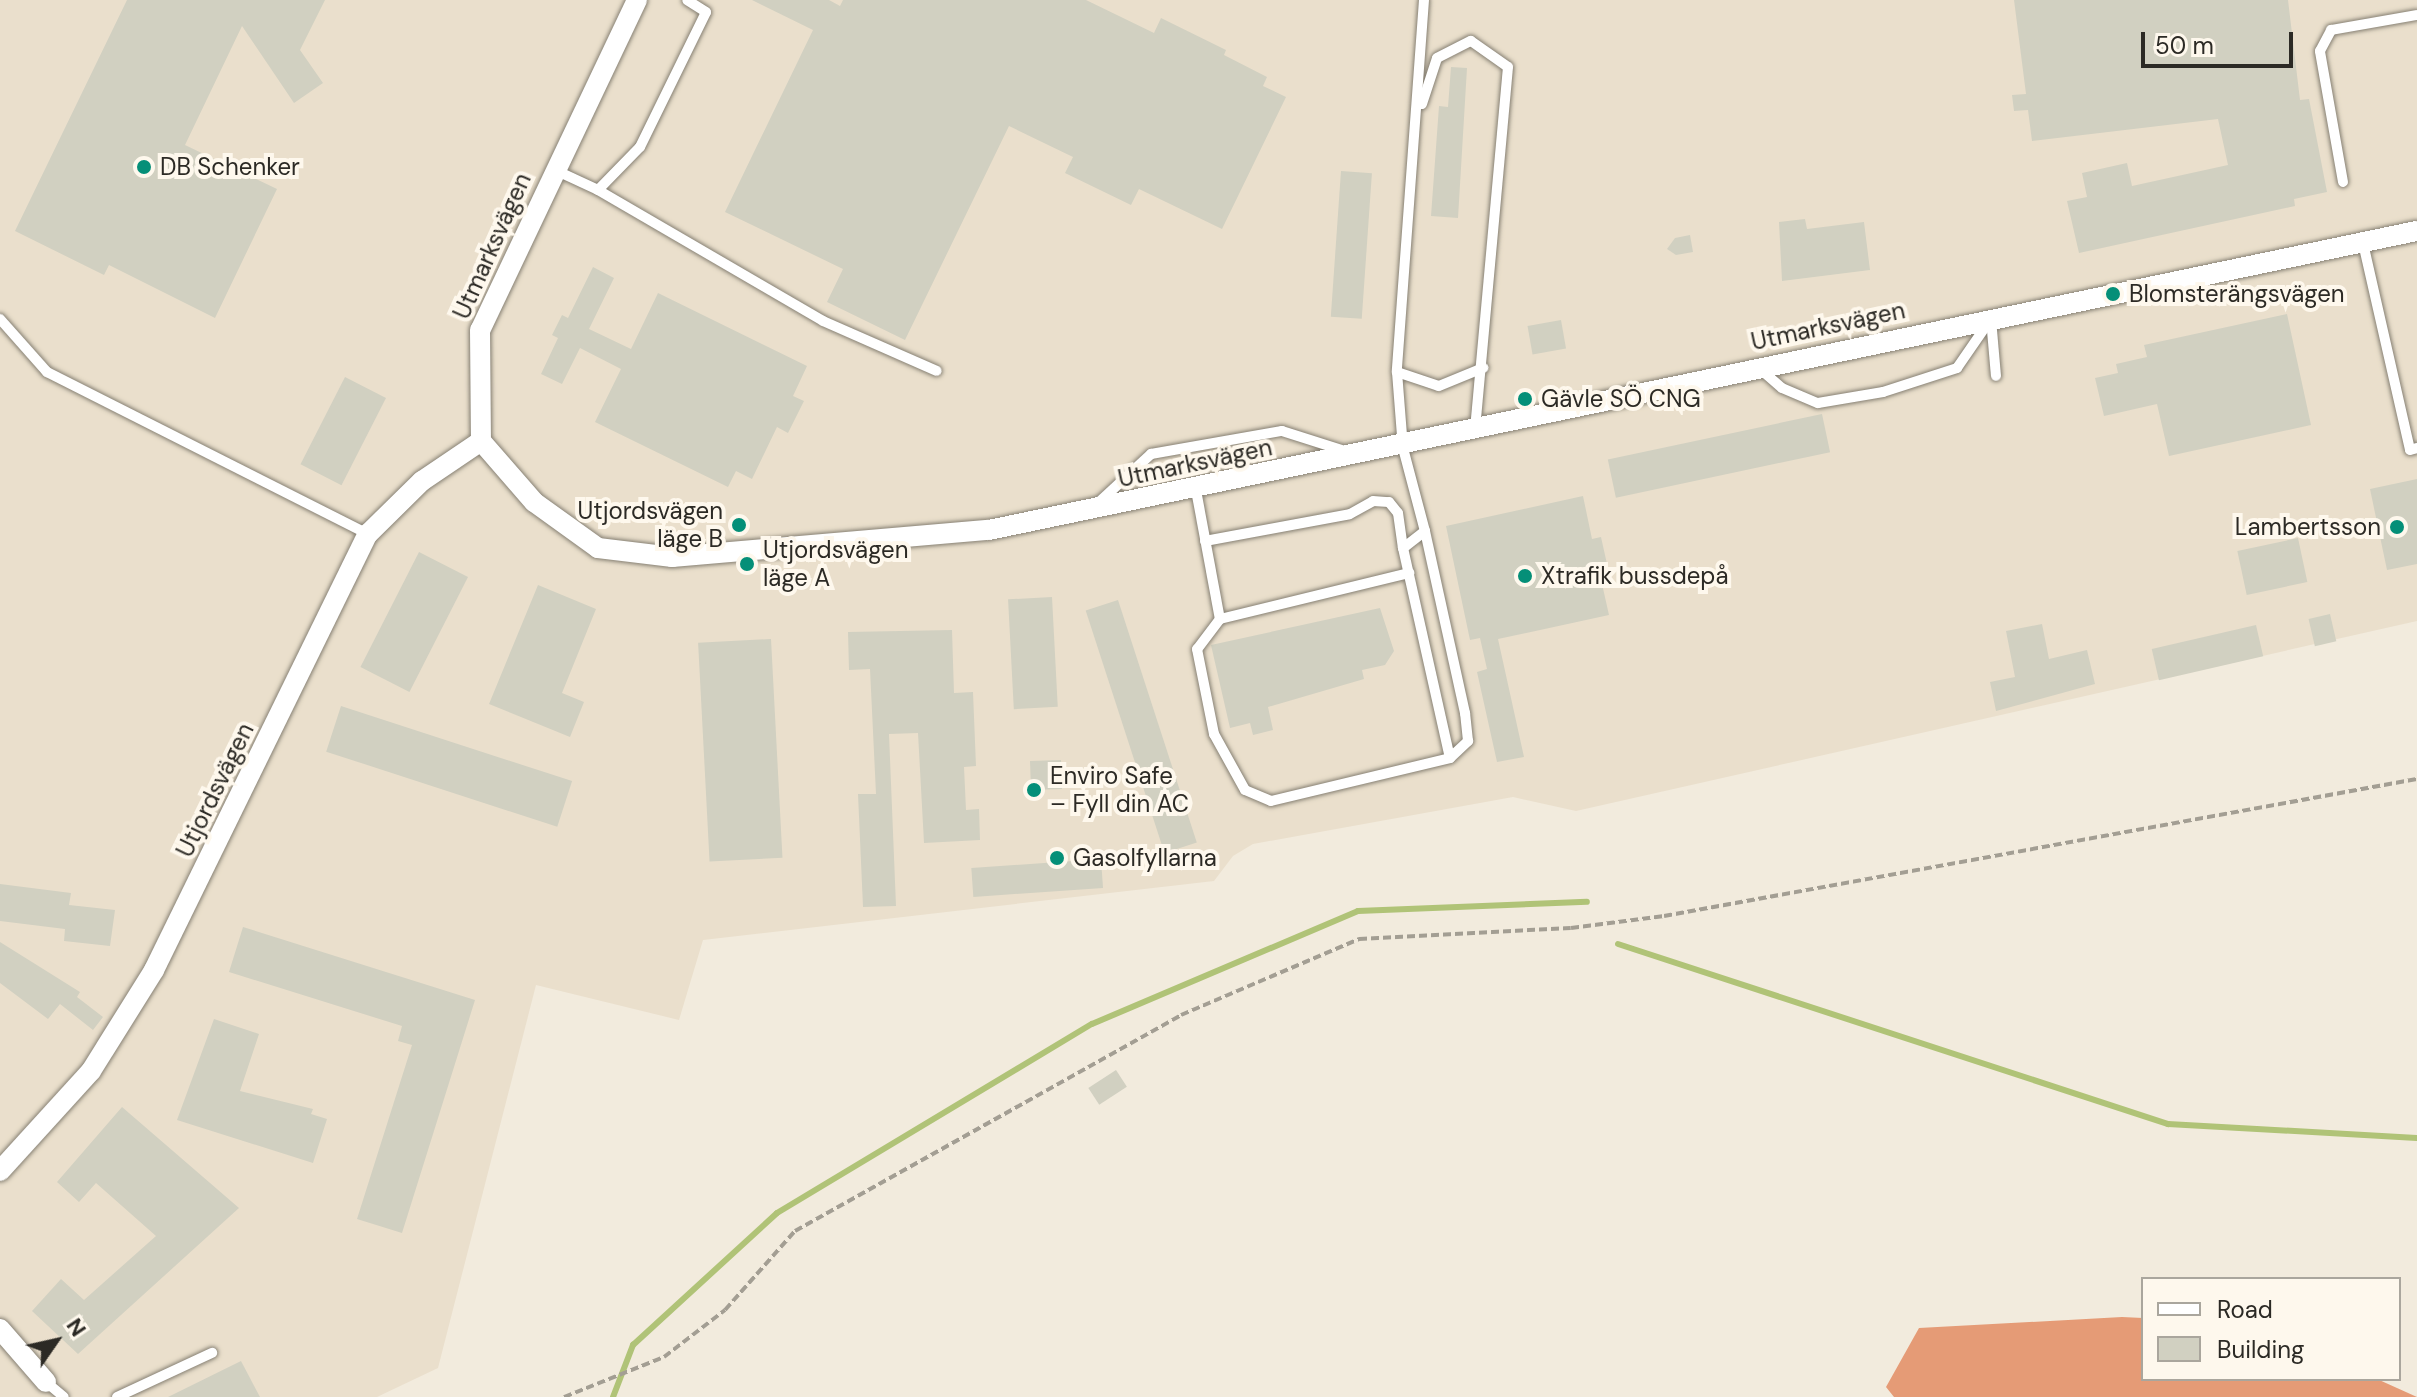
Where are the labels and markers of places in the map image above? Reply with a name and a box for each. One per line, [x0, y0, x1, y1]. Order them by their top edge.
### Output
place label: DB Schenker [160, 153, 300, 181]
marker: DB Schenker [135, 158, 153, 176]
place label: Blomsterängsvägen [2129, 280, 2345, 308]
marker: Blomsterängsvägen [2104, 285, 2122, 303]
place label: Gävle SÖ CNG [1541, 385, 1701, 413]
marker: Gävle SÖ CNG [1516, 390, 1534, 408]
place label: Utjordsvägen läge B [578, 497, 723, 553]
place label: Lambertsson [2235, 513, 2381, 541]
marker: Utjordsvägen läge B [730, 516, 748, 534]
marker: Lambertsson [2388, 518, 2406, 536]
place label: Utjordsvägen läge A [763, 536, 908, 592]
marker: Utjordsvägen läge A [738, 555, 756, 573]
place label: Xtrafik bussdepå [1541, 562, 1728, 590]
marker: Xtrafik bussdepå [1516, 567, 1534, 585]
place label: Enviro Safe – Fyll din AC [1050, 762, 1189, 818]
marker: Enviro Safe – Fyll din AC [1025, 781, 1043, 799]
place label: Gasolfyllarna [1073, 844, 1217, 872]
marker: Gasolfyllarna [1048, 849, 1066, 867]

